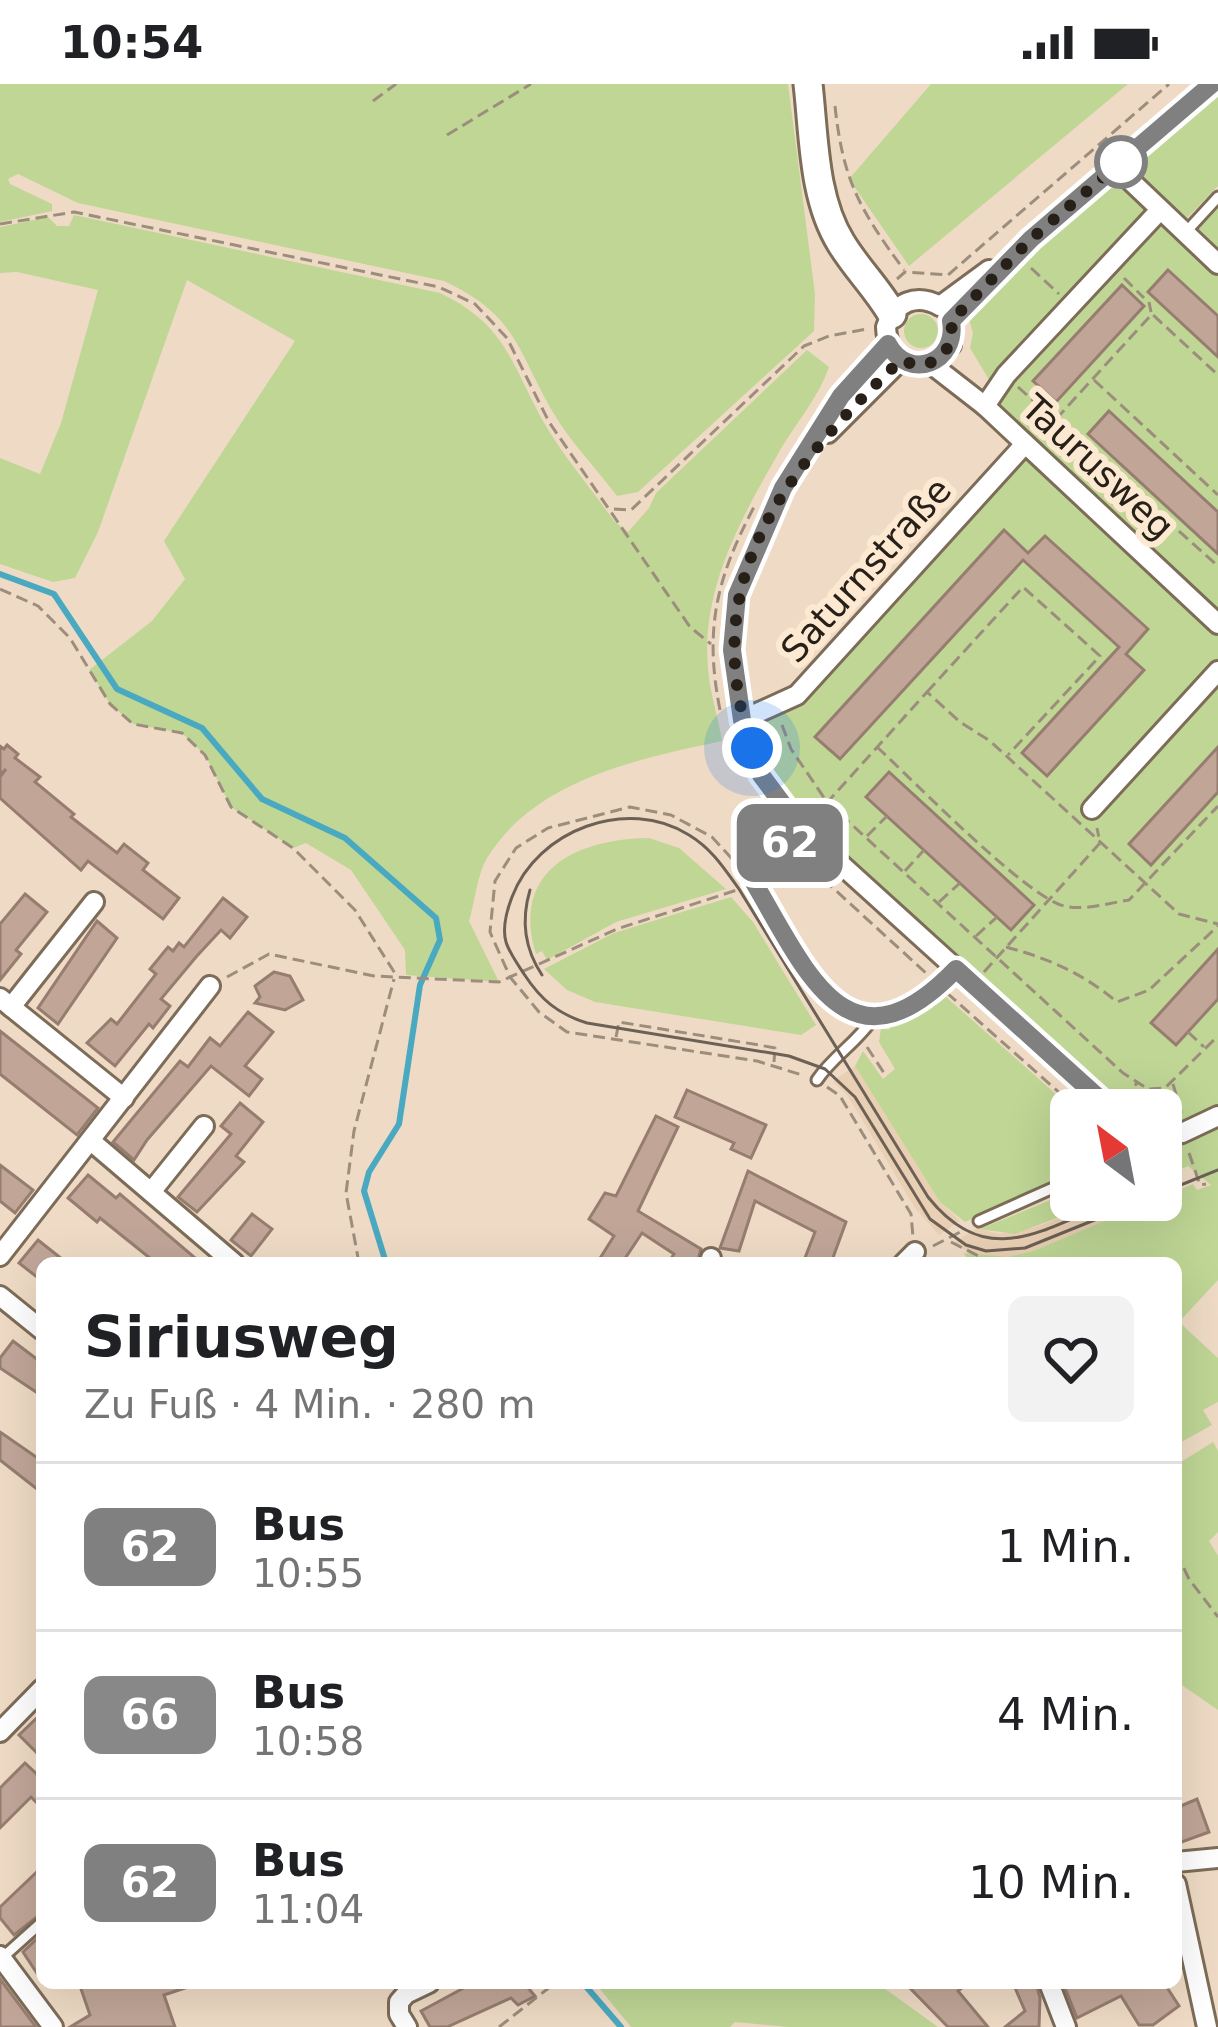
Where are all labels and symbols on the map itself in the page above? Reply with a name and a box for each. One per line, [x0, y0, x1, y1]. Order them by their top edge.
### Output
unlabelled marker [1096, 137, 1146, 187]
street label: Taurusweg [1013, 386, 1182, 547]
street label: Saturnstraße [773, 470, 959, 670]
your location [722, 718, 782, 778]
line badge: 62 [736, 804, 844, 882]
north arrow [1050, 1089, 1182, 1221]

